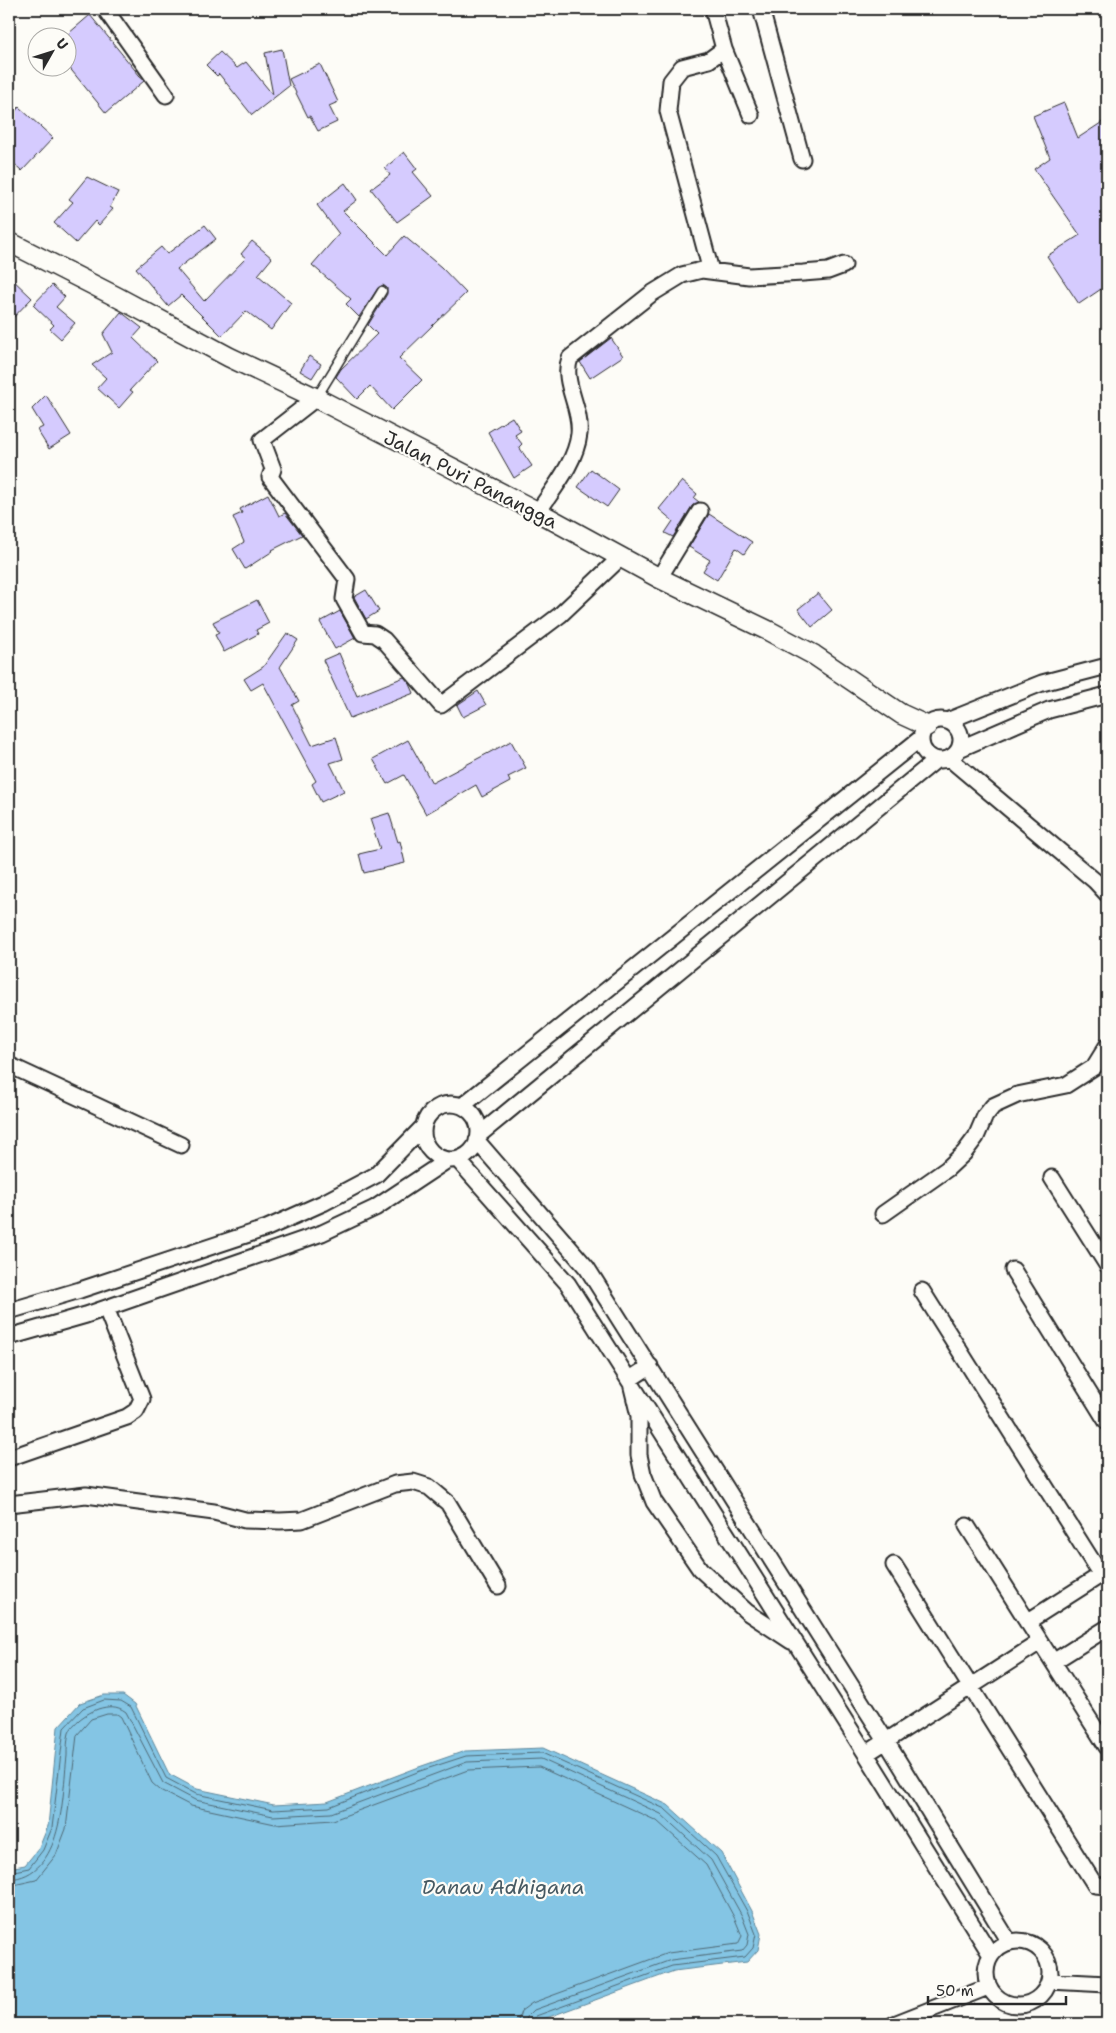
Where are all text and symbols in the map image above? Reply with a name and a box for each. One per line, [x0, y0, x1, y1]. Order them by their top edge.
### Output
north arrow [28, 28, 78, 78]
text: U [52, 34, 72, 53]
street label: Jalan Puri Panangga [380, 425, 562, 534]
water label: Danau Adhigana [422, 1874, 584, 1900]
scale bar [928, 1973, 1066, 2005]
text: 50 m [936, 1981, 974, 2001]

